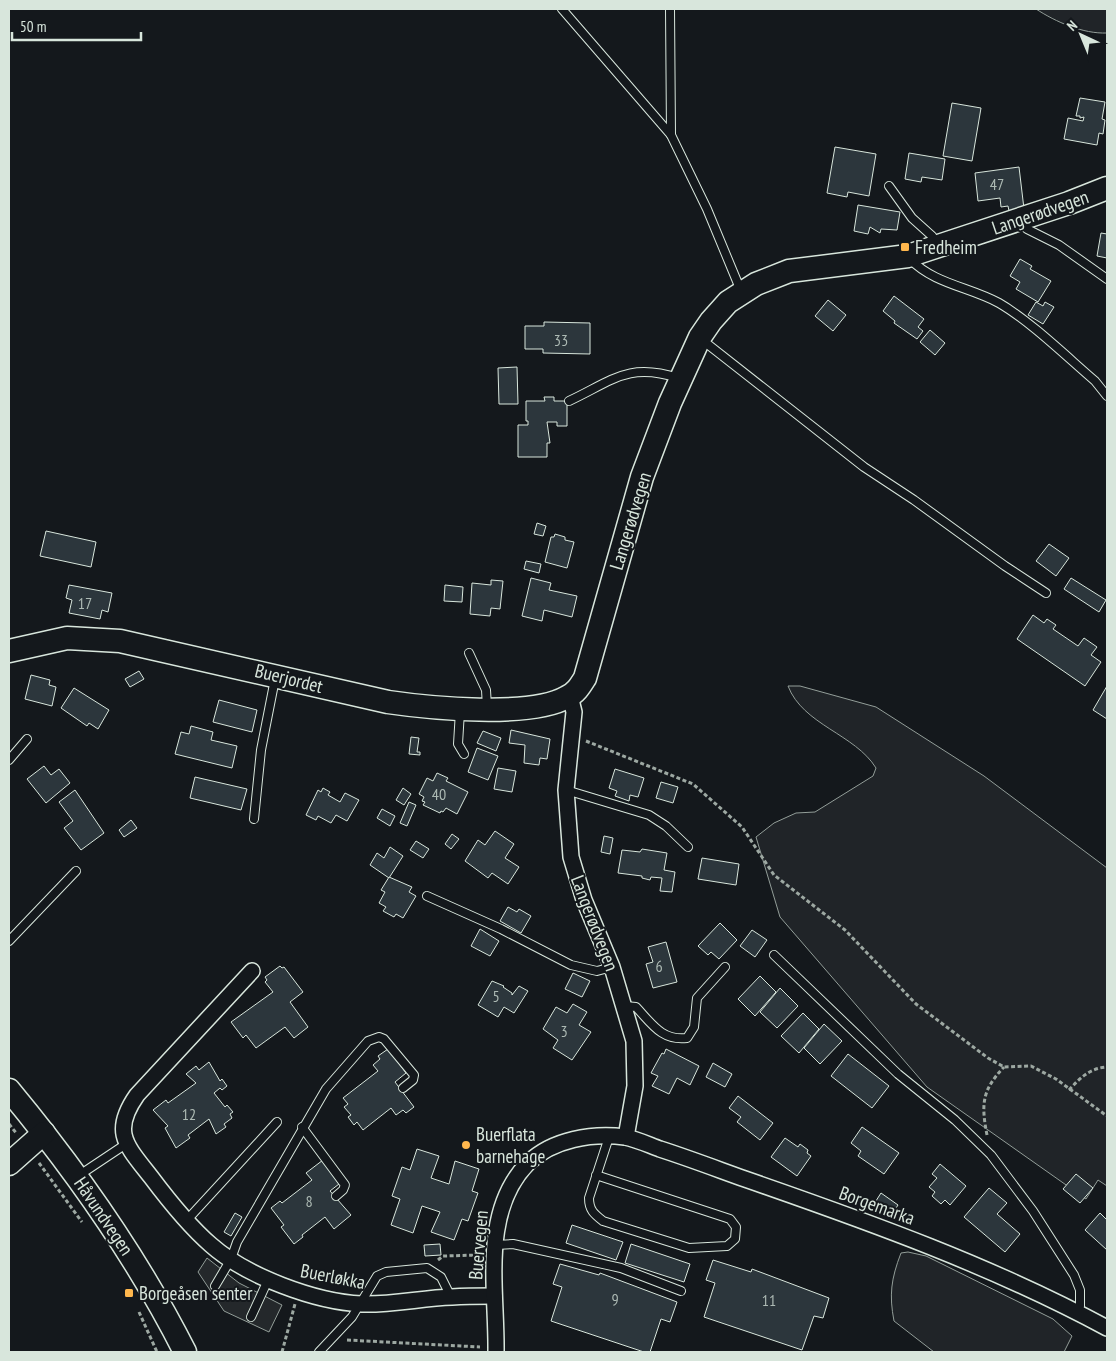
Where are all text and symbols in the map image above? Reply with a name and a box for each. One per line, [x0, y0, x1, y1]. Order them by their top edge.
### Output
scale bar [12, 10, 141, 42]
north arrow [1056, 10, 1106, 60]
text: 50 m [20, 17, 46, 36]
text: N [1063, 17, 1081, 35]
house number: 47 [990, 174, 1004, 194]
street label: Langerødvegen [988, 184, 1092, 240]
place label: Fredheim [915, 235, 977, 259]
marker: Fredheim [899, 241, 911, 253]
house number: 33 [554, 330, 568, 350]
street label: Langerødvegen [604, 469, 656, 573]
house number: 17 [78, 593, 92, 613]
street label: Buerjordet [253, 658, 326, 698]
house number: 40 [432, 784, 446, 804]
street label: Langerødvegen [566, 872, 624, 974]
house number: 6 [655, 956, 663, 976]
house number: 5 [492, 986, 500, 1006]
house number: 3 [560, 1021, 568, 1041]
house number: 12 [182, 1104, 196, 1124]
place label: Buerflata barnehage [476, 1122, 545, 1168]
marker: Buerflata barnehage [460, 1139, 472, 1151]
street label: Håvundvegen [69, 1172, 139, 1260]
street label: Borgemarka [836, 1180, 918, 1230]
house number: 8 [305, 1191, 313, 1211]
street label: Buervegen [463, 1209, 493, 1281]
street label: Buerløkka [299, 1258, 367, 1294]
place label: Borgeåsen senter [139, 1281, 253, 1305]
marker: Borgeåsen senter [123, 1287, 135, 1299]
house number: 9 [611, 1289, 619, 1309]
house number: 11 [762, 1290, 776, 1310]

